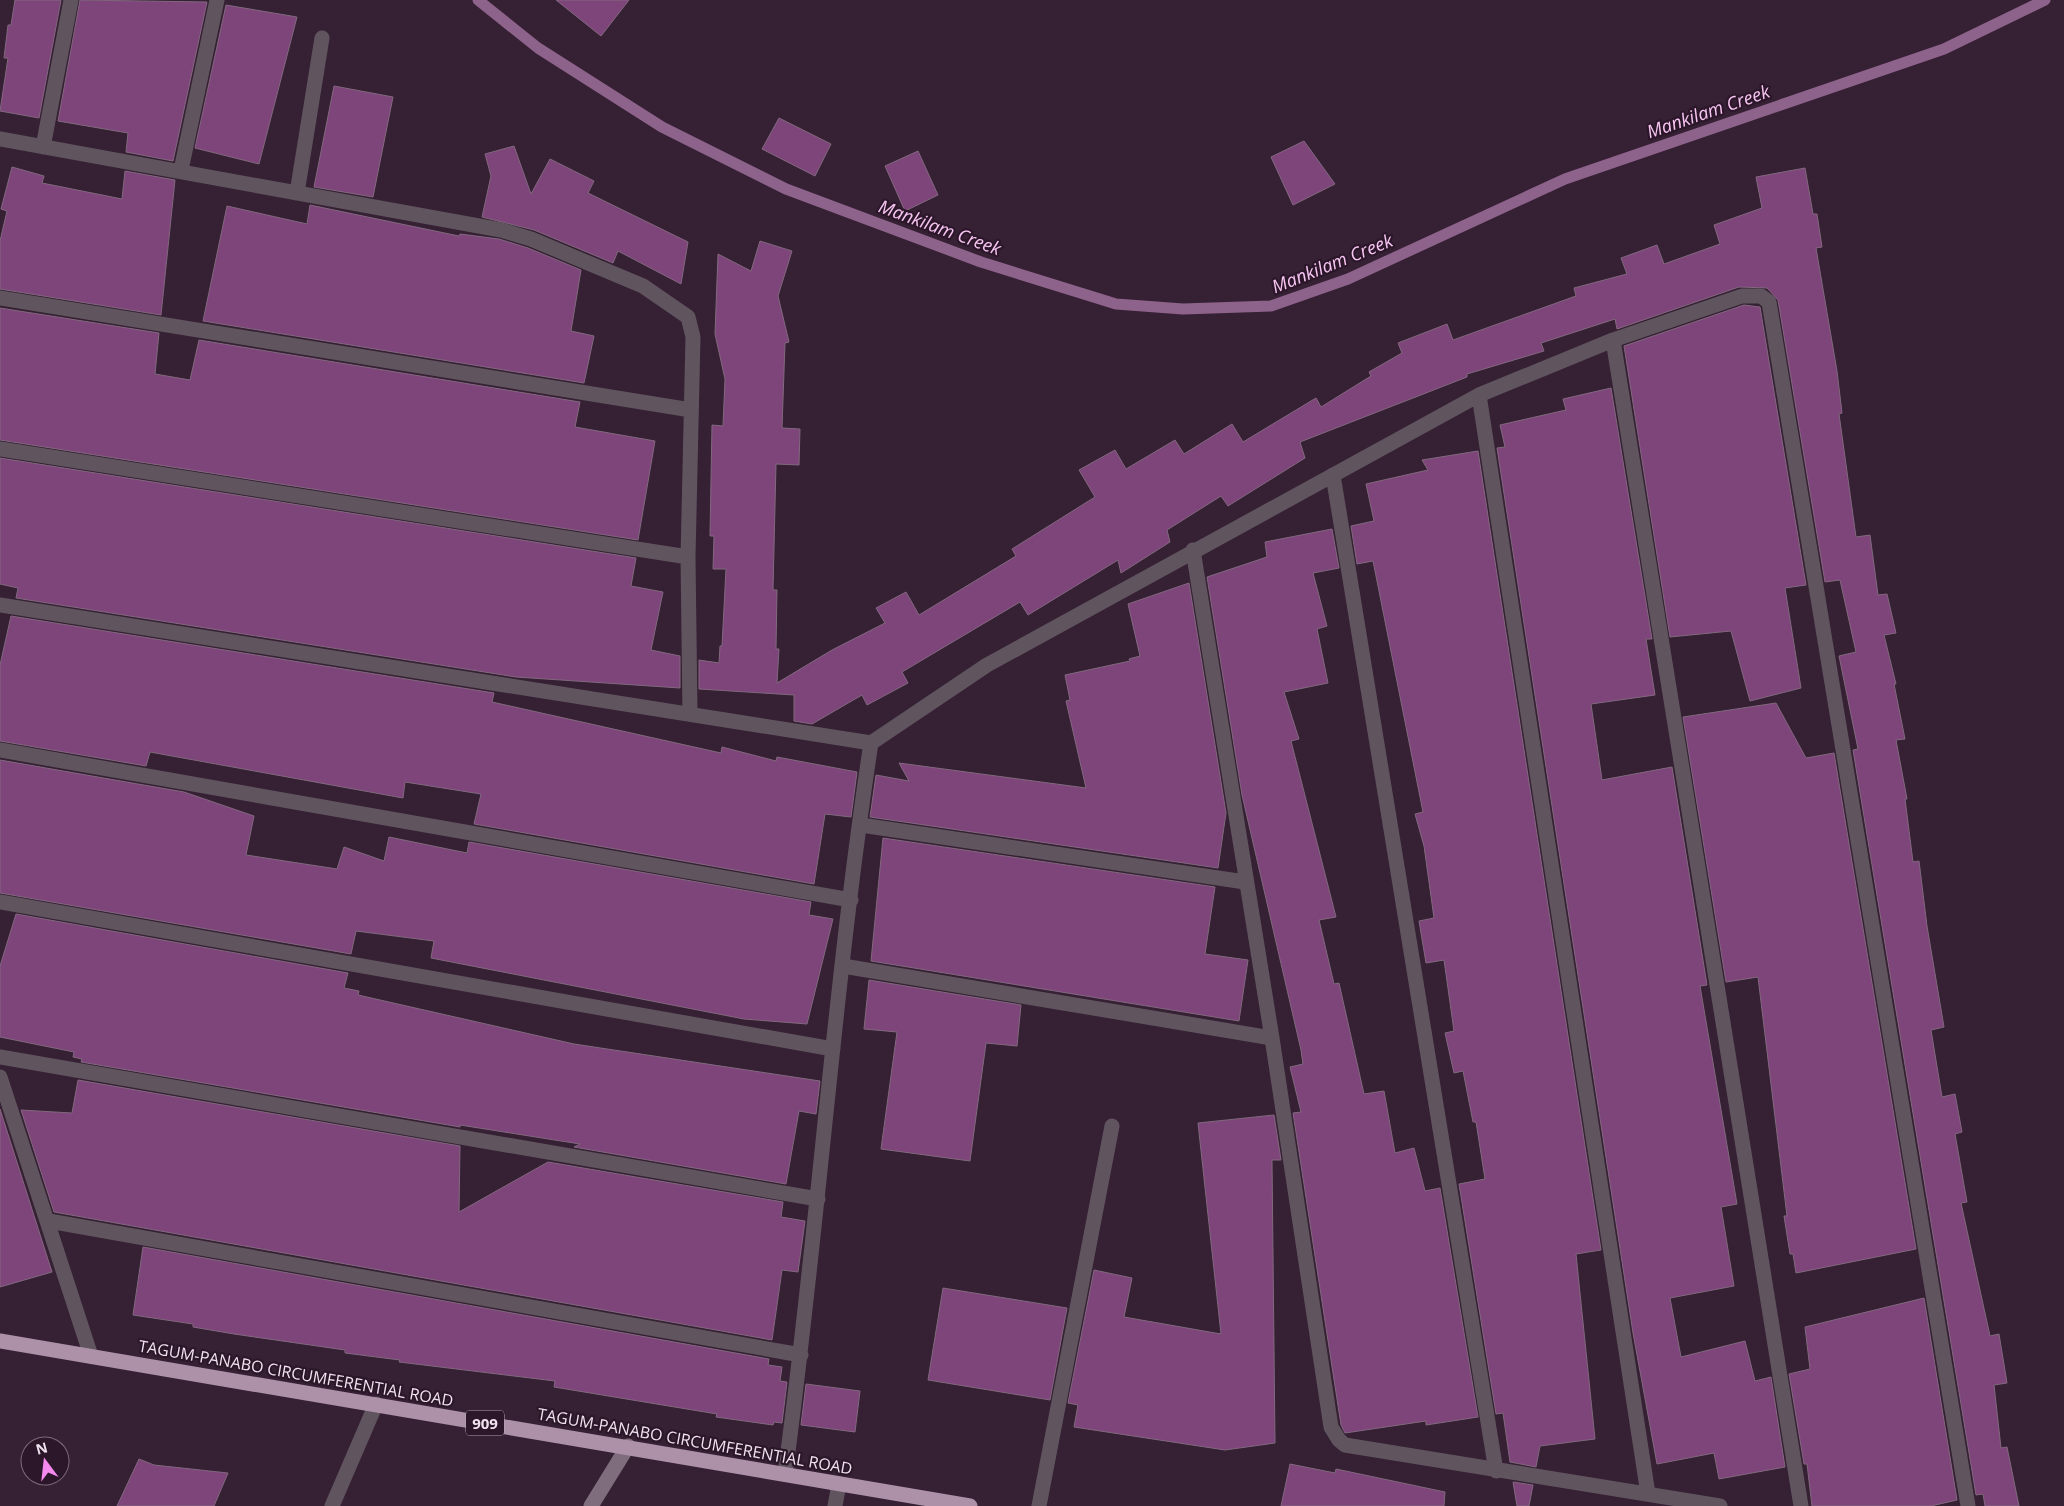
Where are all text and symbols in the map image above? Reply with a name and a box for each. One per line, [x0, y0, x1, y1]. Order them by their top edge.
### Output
water label: Mankilam Creek [1643, 78, 1774, 143]
water label: Mankilam Creek [876, 194, 1006, 261]
water label: Mankilam Creek [1268, 227, 1397, 298]
street label: TAGUM-PANABO CIRCUMFERENTIAL ROAD [137, 1334, 455, 1412]
street label: TAGUM-PANABO CIRCUMFERENTIAL ROAD [536, 1402, 854, 1480]
road number: 909 [466, 1410, 504, 1436]
north arrow [20, 1436, 70, 1486]
text: N [34, 1437, 49, 1459]

